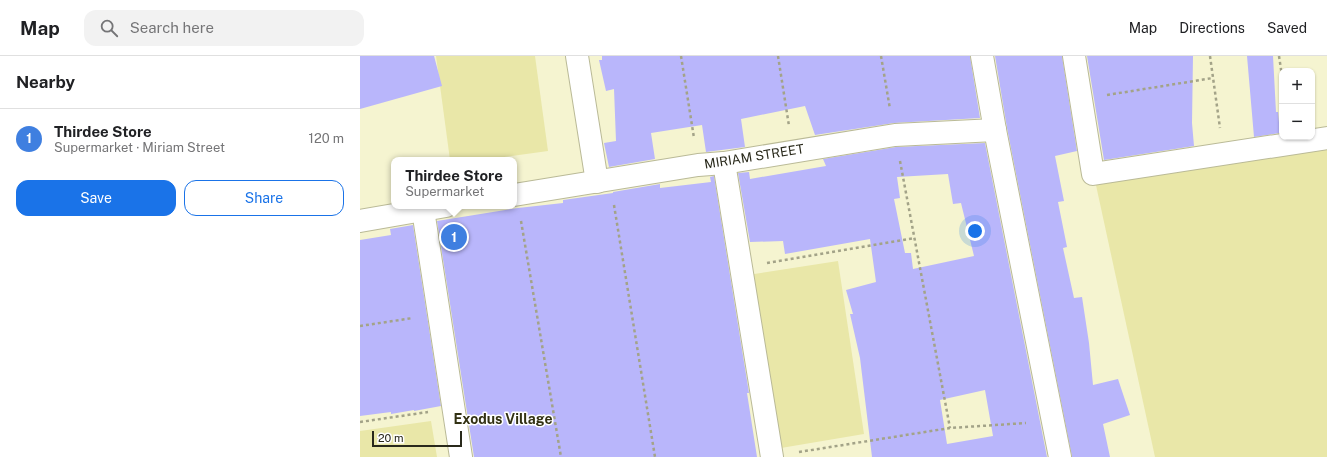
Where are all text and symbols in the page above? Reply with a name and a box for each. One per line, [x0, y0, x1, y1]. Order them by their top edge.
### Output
search box [84, 10, 364, 46]
text: Map [20, 17, 60, 39]
icon: search [98, 17, 120, 39]
text: Search here [130, 19, 214, 36]
text: Map [1129, 20, 1157, 36]
text: Directions [1179, 20, 1245, 36]
text: Saved [1267, 20, 1307, 36]
map controls [1279, 68, 1315, 140]
button: + [1279, 68, 1315, 104]
text: Nearby [16, 72, 75, 92]
button: − [1279, 104, 1315, 140]
text: Thirdee Store [54, 123, 152, 140]
text: 1 [26, 131, 32, 146]
text: 120 m [309, 131, 344, 146]
text: Supermarket · Miriam Street [54, 140, 225, 155]
street label: MIRIAM STREET [703, 141, 805, 172]
popup [391, 157, 517, 209]
text: Thirdee Store [405, 167, 503, 184]
button: Save [16, 180, 176, 216]
button: Share [184, 180, 344, 216]
text: Supermarket [405, 184, 484, 199]
your location [965, 221, 985, 241]
pin: 1 [441, 222, 467, 252]
district label: Exodus Village [454, 411, 552, 427]
scale bar [372, 429, 462, 448]
text: 20 m [378, 432, 403, 444]

